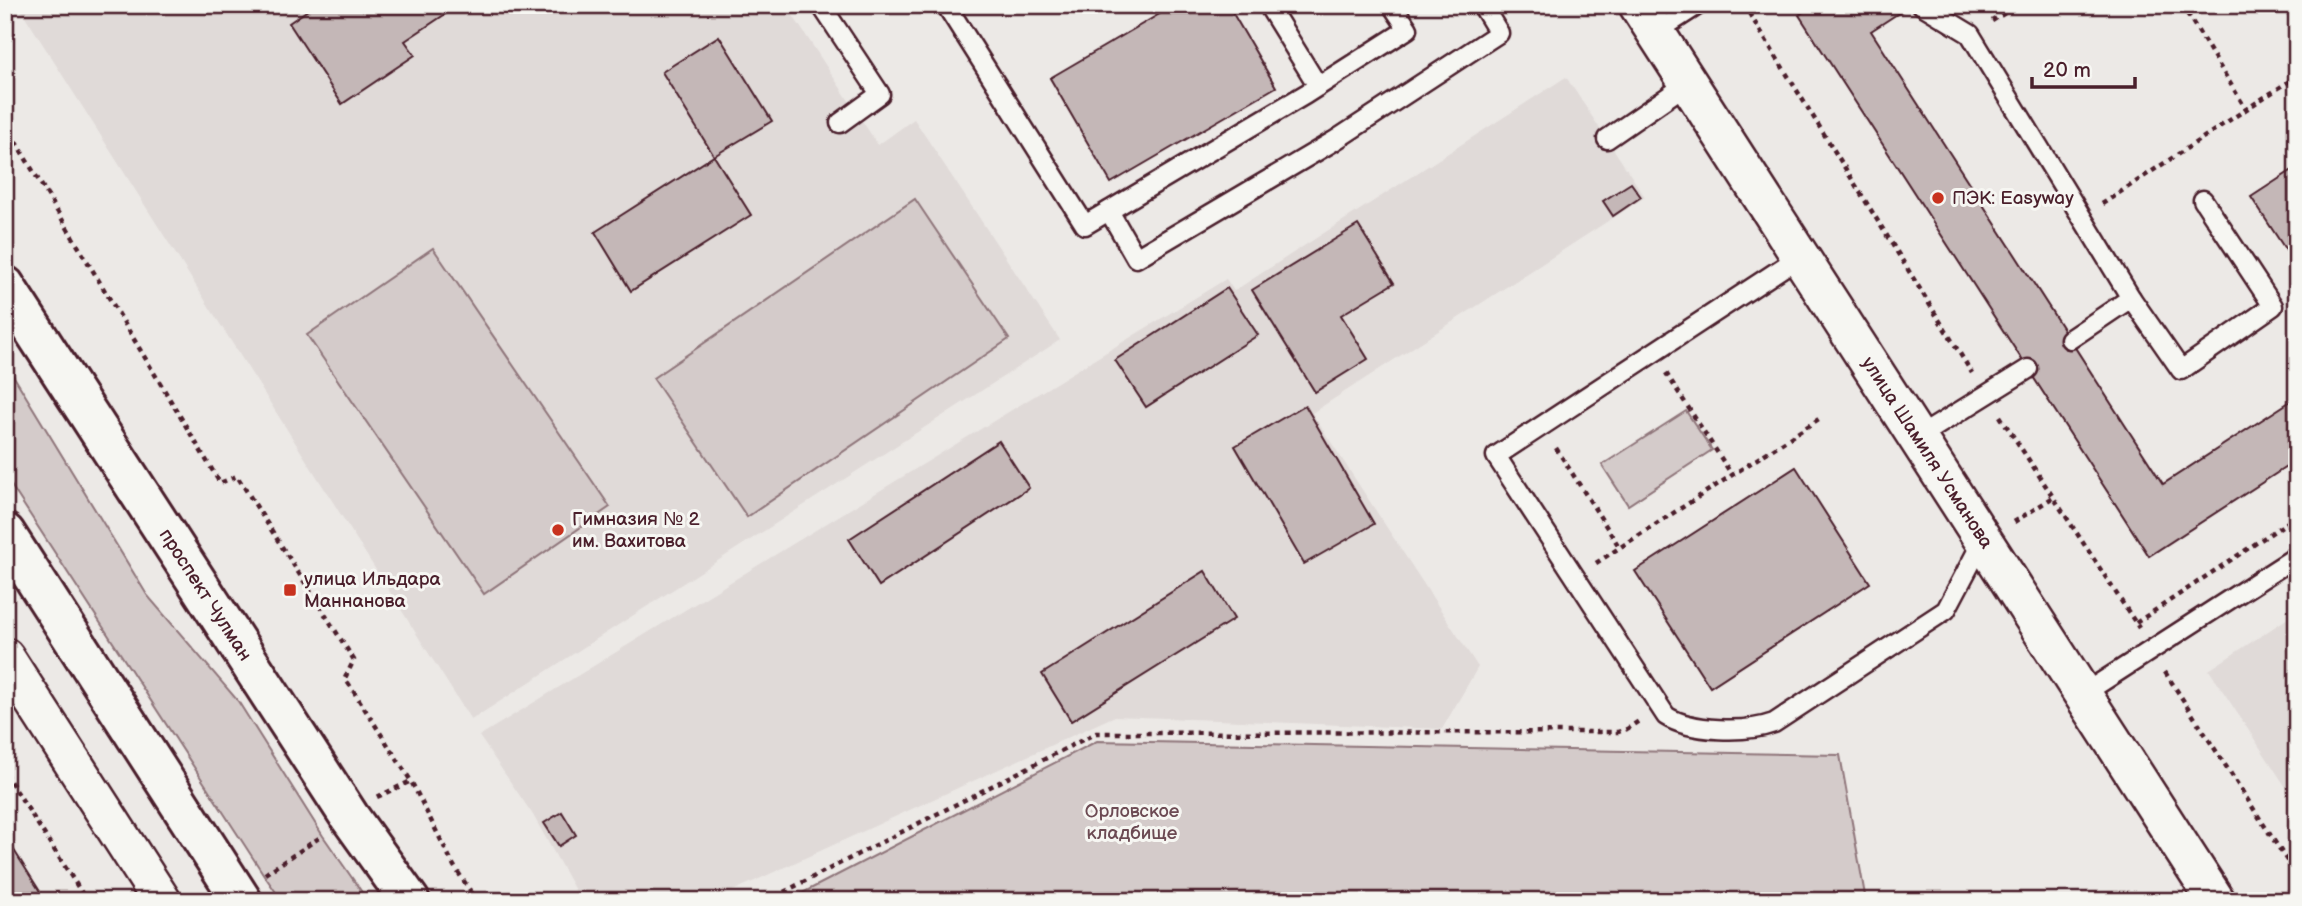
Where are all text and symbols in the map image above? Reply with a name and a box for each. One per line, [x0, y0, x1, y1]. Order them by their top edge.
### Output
scale bar [2032, 46, 2136, 90]
text: 20 m [2043, 58, 2091, 83]
place label: ПЭК: Easyway [1952, 187, 2074, 210]
marker: ПЭК: Easyway [1930, 190, 1946, 206]
street label: улица Шамиля Усманова [1856, 353, 1998, 553]
place label: Гимназия № 2 им. Вахитова [572, 508, 701, 553]
marker: Гимназия № 2 им. Вахитова [550, 522, 566, 538]
street label: проспект Чулман [154, 524, 256, 666]
place label: улица Ильдара Маннанова [304, 568, 441, 613]
marker: улица Ильдара Маннанова [282, 582, 298, 598]
park label: Орловское кладбище [1085, 800, 1180, 845]

